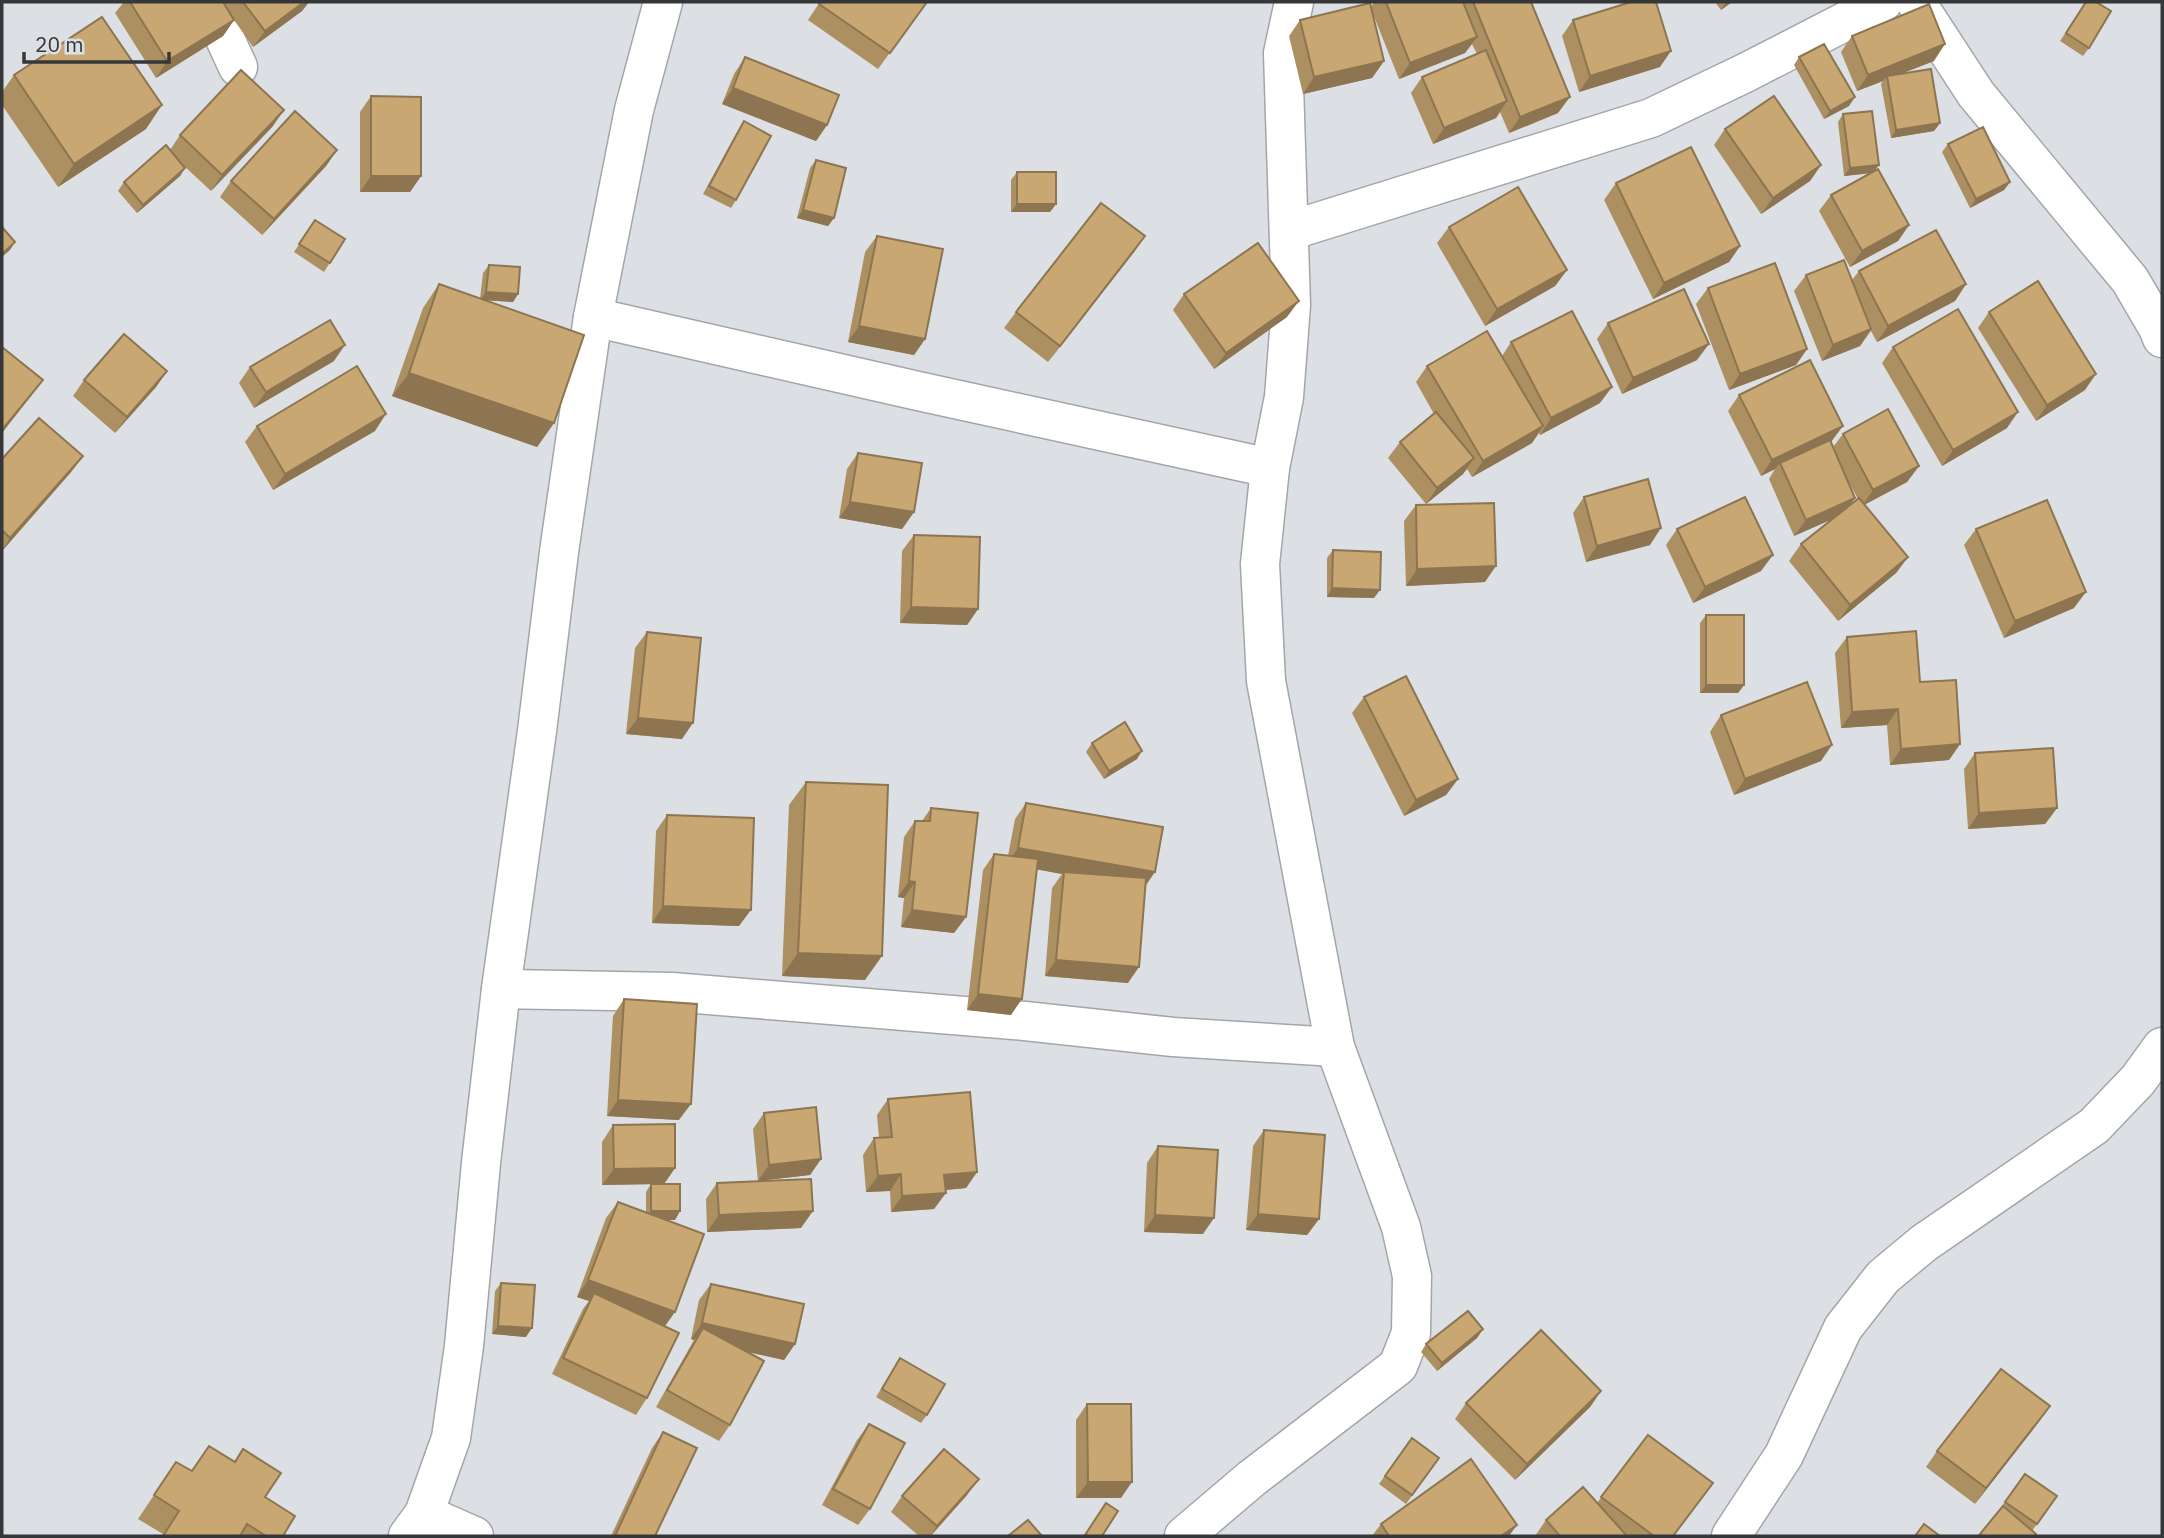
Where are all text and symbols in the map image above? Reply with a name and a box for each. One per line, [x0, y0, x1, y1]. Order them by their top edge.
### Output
scale bar [24, 21, 170, 65]
text: 20 m [35, 30, 84, 58]

